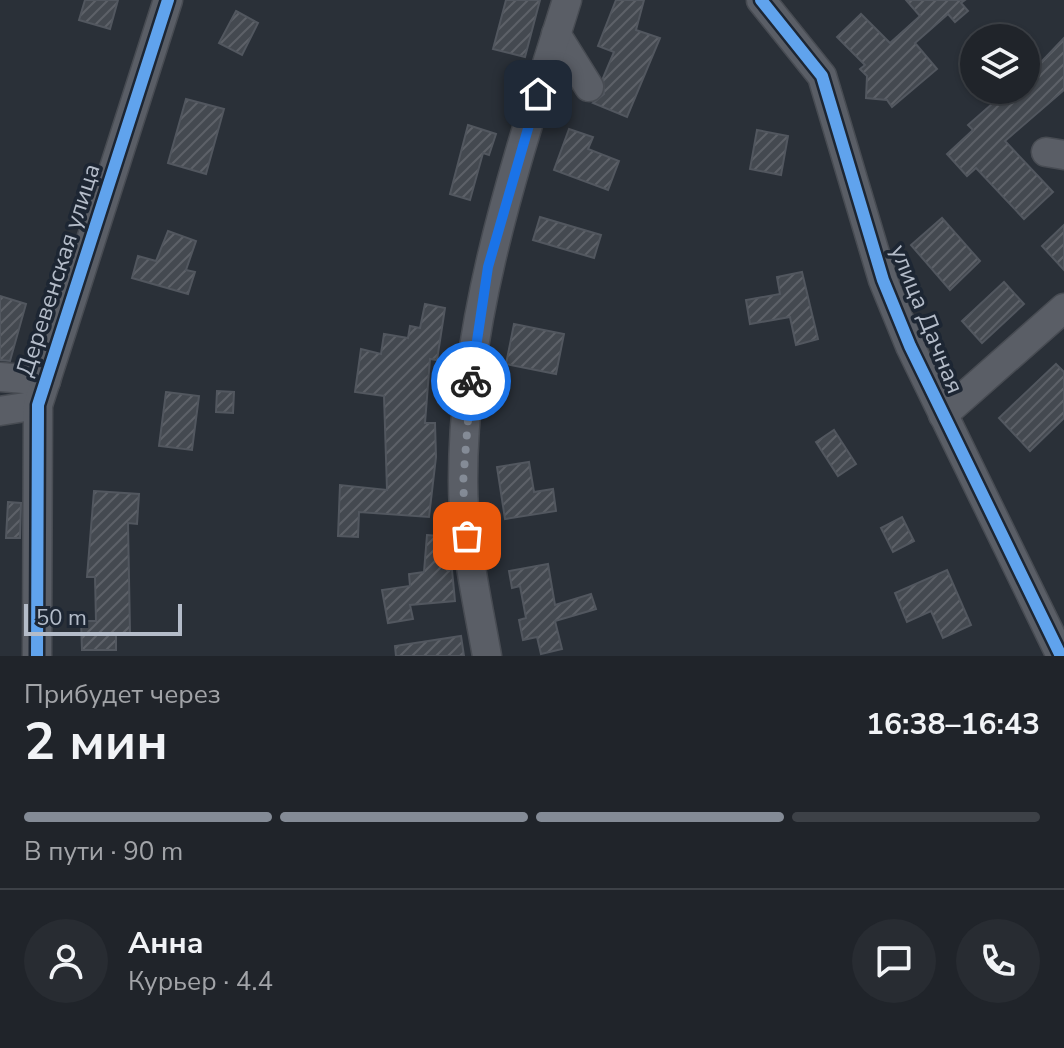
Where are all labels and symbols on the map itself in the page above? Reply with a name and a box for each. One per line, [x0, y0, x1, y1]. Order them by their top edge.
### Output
pin [504, 60, 572, 128]
street label: Деревенская улица [8, 159, 108, 381]
street label: улица Дачная [883, 240, 971, 398]
courier [431, 341, 511, 421]
pin [433, 502, 501, 570]
scale bar [24, 600, 182, 636]

